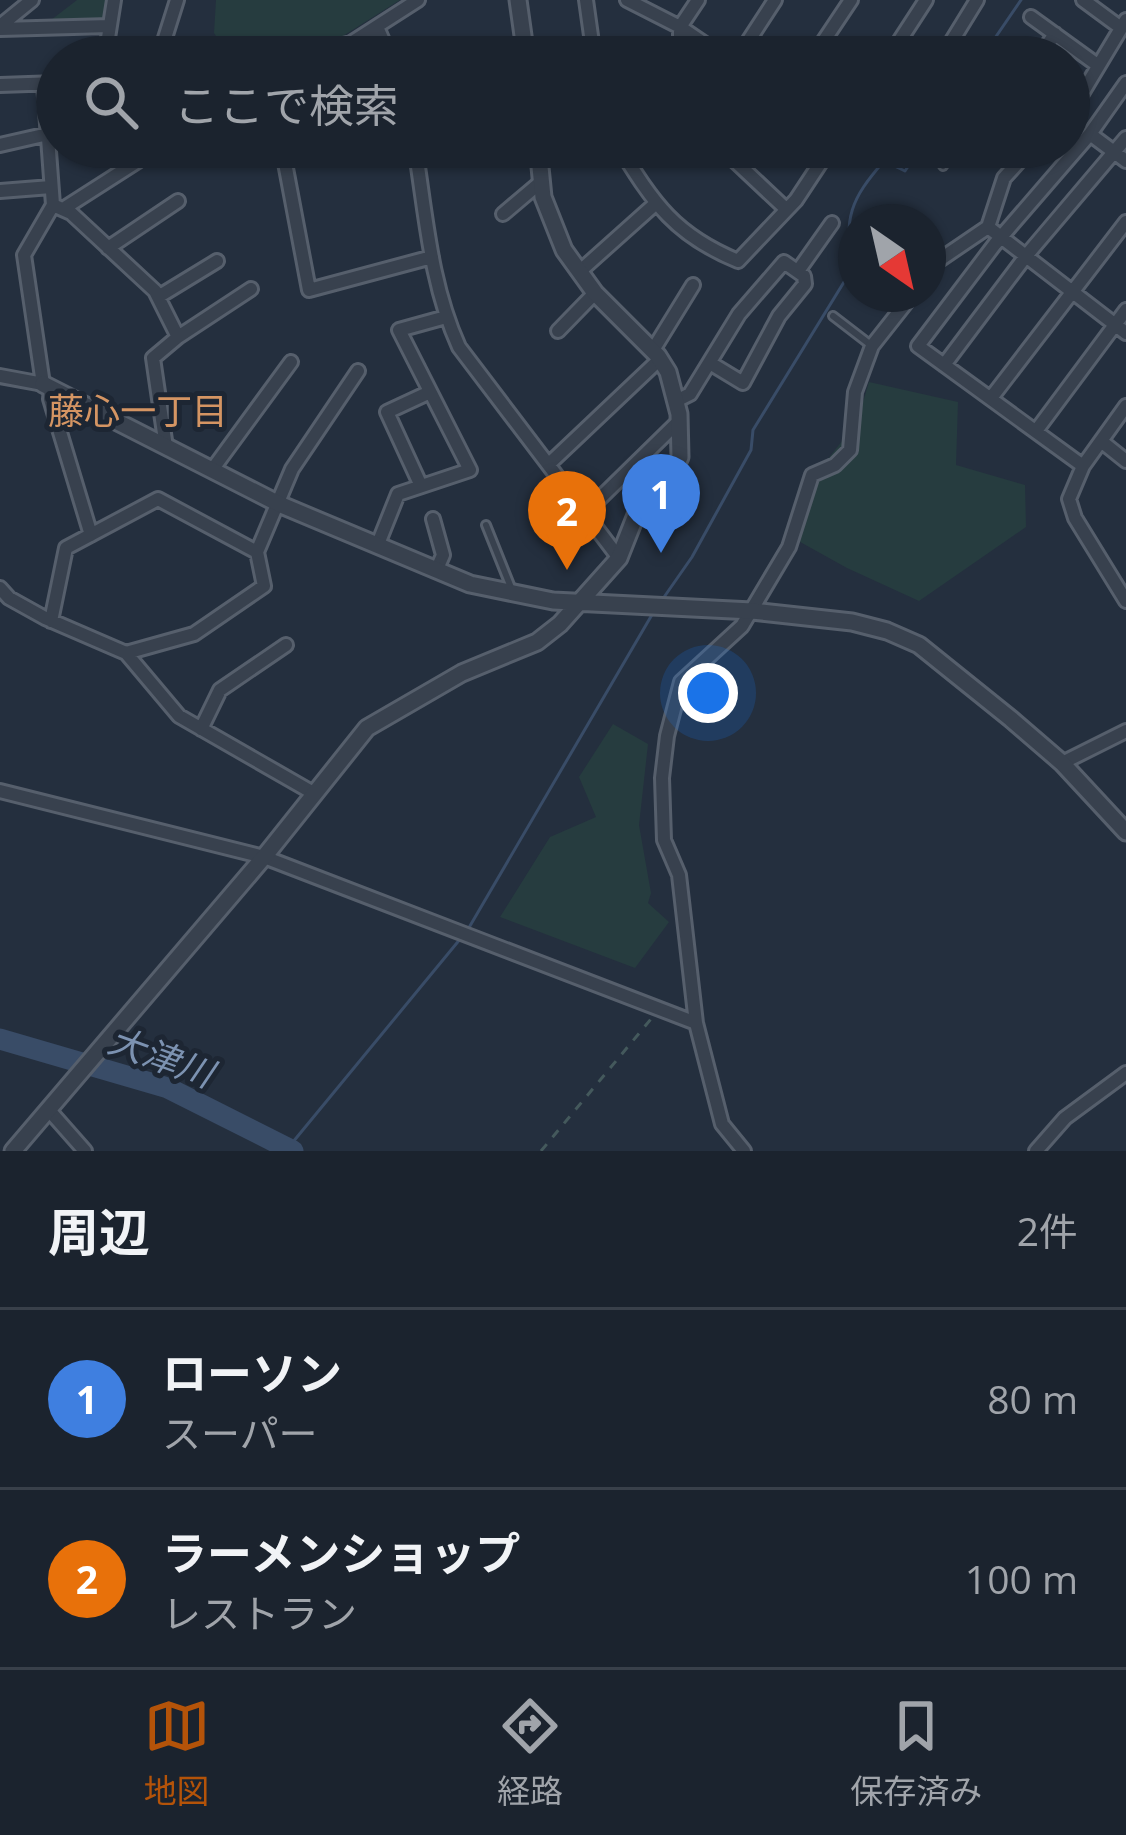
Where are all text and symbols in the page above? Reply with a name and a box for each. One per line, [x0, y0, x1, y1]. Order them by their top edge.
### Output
search box [36, 36, 1090, 168]
icon: search [78, 69, 144, 135]
text: ここで検索 [174, 74, 399, 135]
north arrow [838, 204, 946, 312]
district label: 藤心一丁目 [48, 386, 228, 435]
pin: 1 [622, 454, 700, 553]
pin: 2 [528, 471, 606, 570]
your location [678, 663, 738, 723]
water label: 大津川 [102, 1015, 224, 1099]
text: 周辺 [48, 1196, 150, 1266]
text: 2件 [1017, 1204, 1078, 1257]
text: ローソン [162, 1342, 342, 1403]
text: 1 [76, 1372, 98, 1425]
text: 80 m [987, 1372, 1078, 1425]
text: スーパー [162, 1406, 318, 1459]
text: ラーメンショップ [162, 1522, 520, 1583]
text: 2 [76, 1552, 98, 1605]
text: 100 m [965, 1552, 1078, 1605]
text: レストラン [162, 1586, 357, 1639]
tab: 地図 [144, 1693, 210, 1813]
tab: 経路 [497, 1693, 563, 1813]
tab: 保存済み [850, 1693, 982, 1813]

